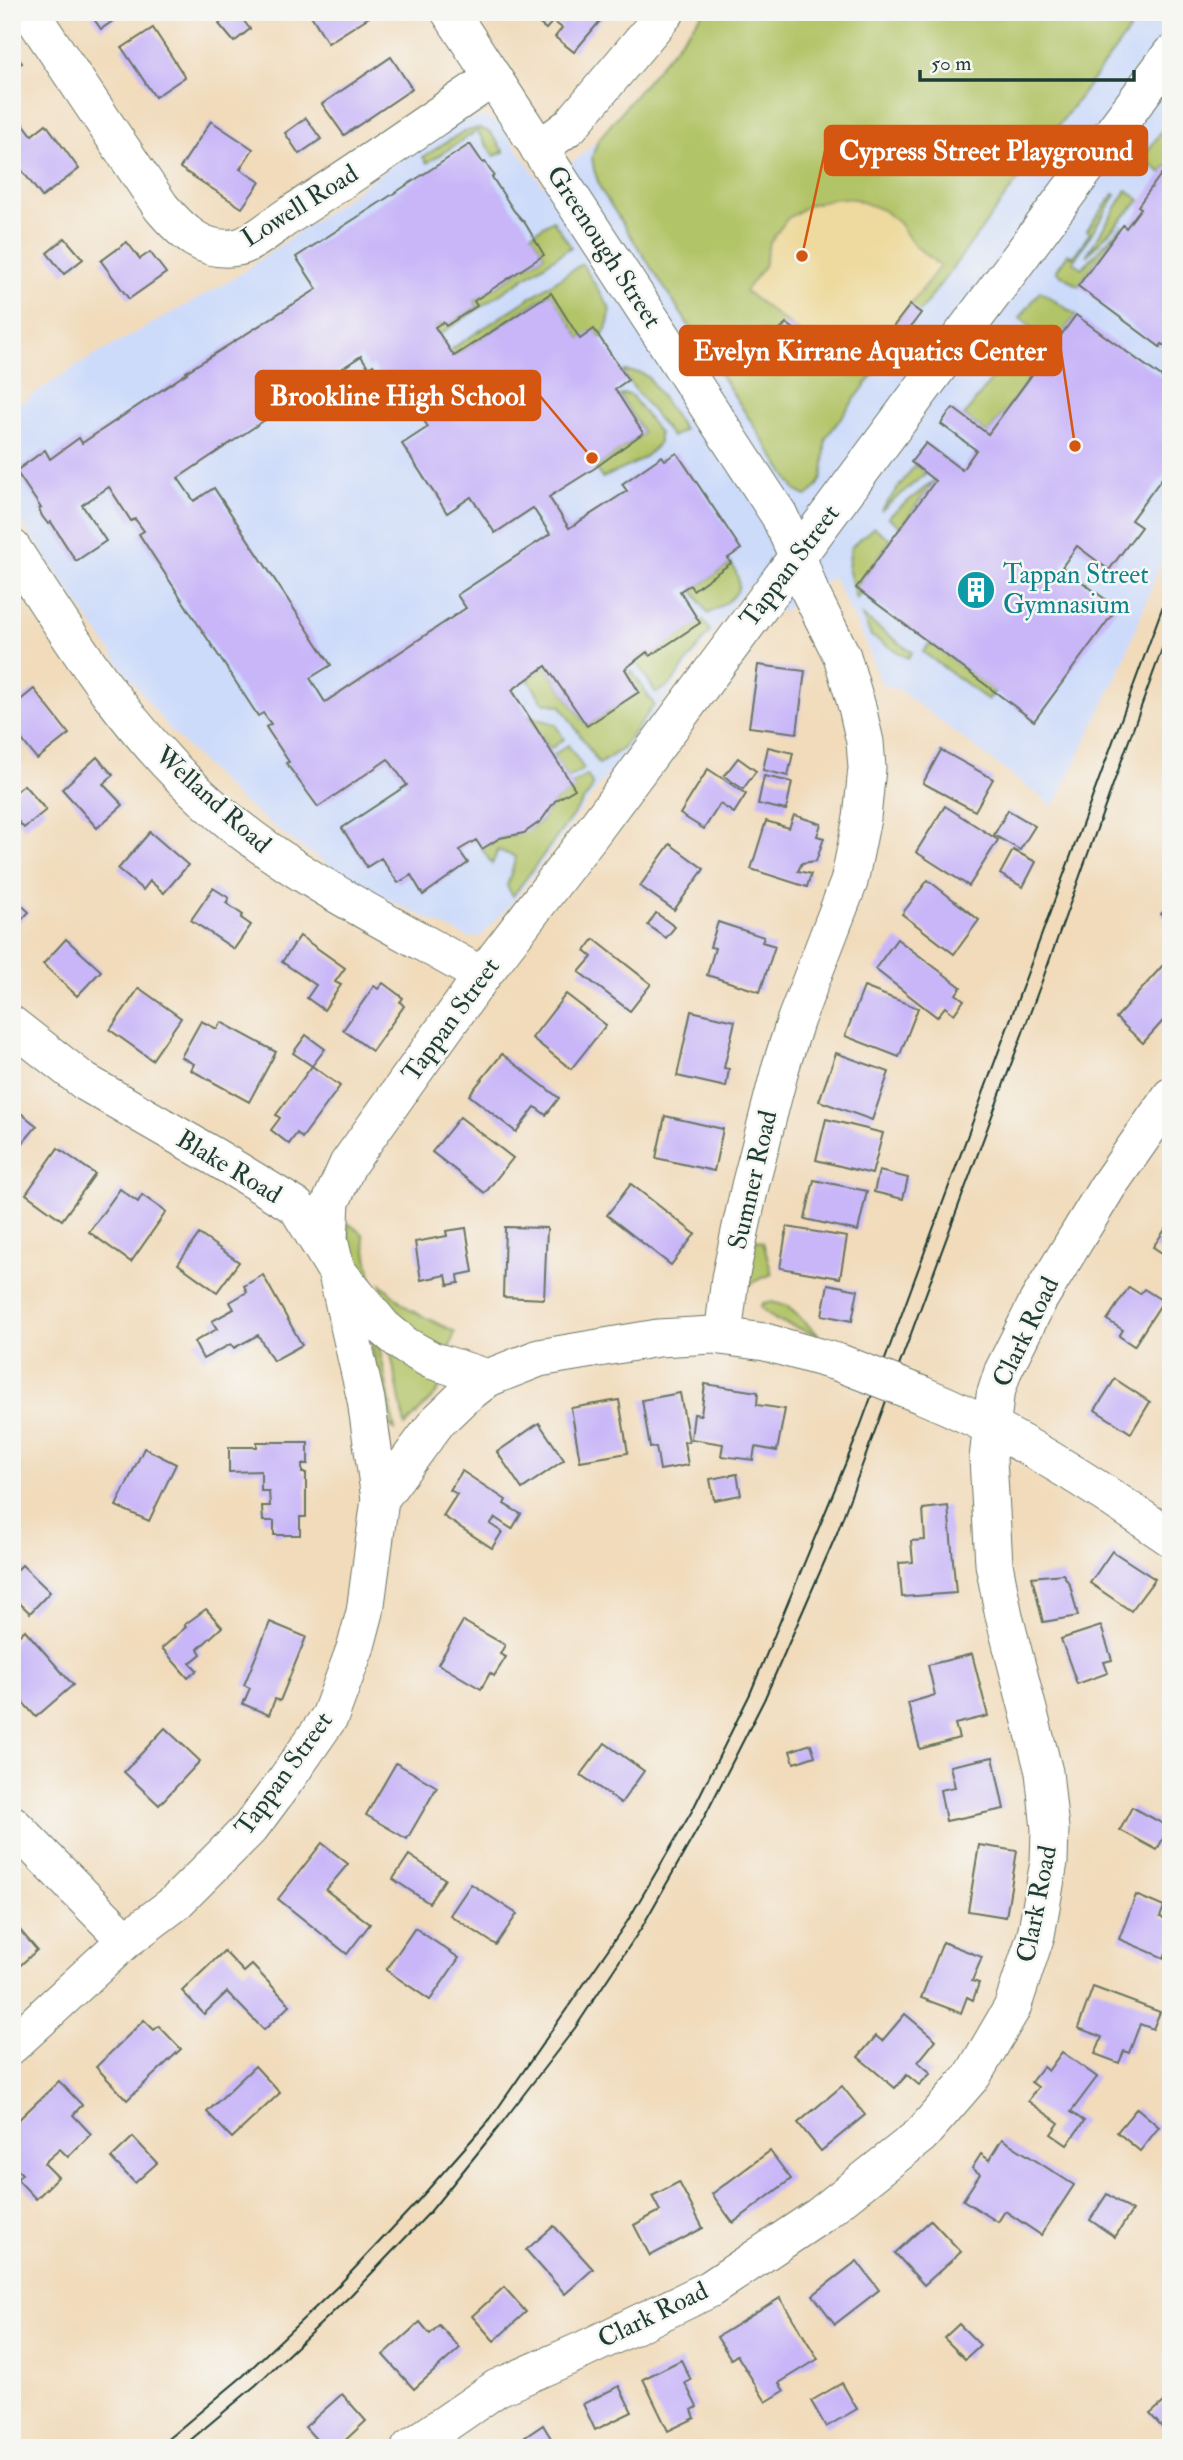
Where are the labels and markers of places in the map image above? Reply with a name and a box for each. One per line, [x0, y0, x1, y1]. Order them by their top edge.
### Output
callout: Cypress Street Playground [825, 126, 1147, 175]
callout: Evelyn Kirrane Aquatics Center [680, 326, 1061, 375]
callout: Brookline High School [256, 371, 540, 420]
place label: Tappan Street Gymnasium [1003, 559, 1149, 621]
building icon: Tappan Street Gymnasium [955, 569, 997, 611]

